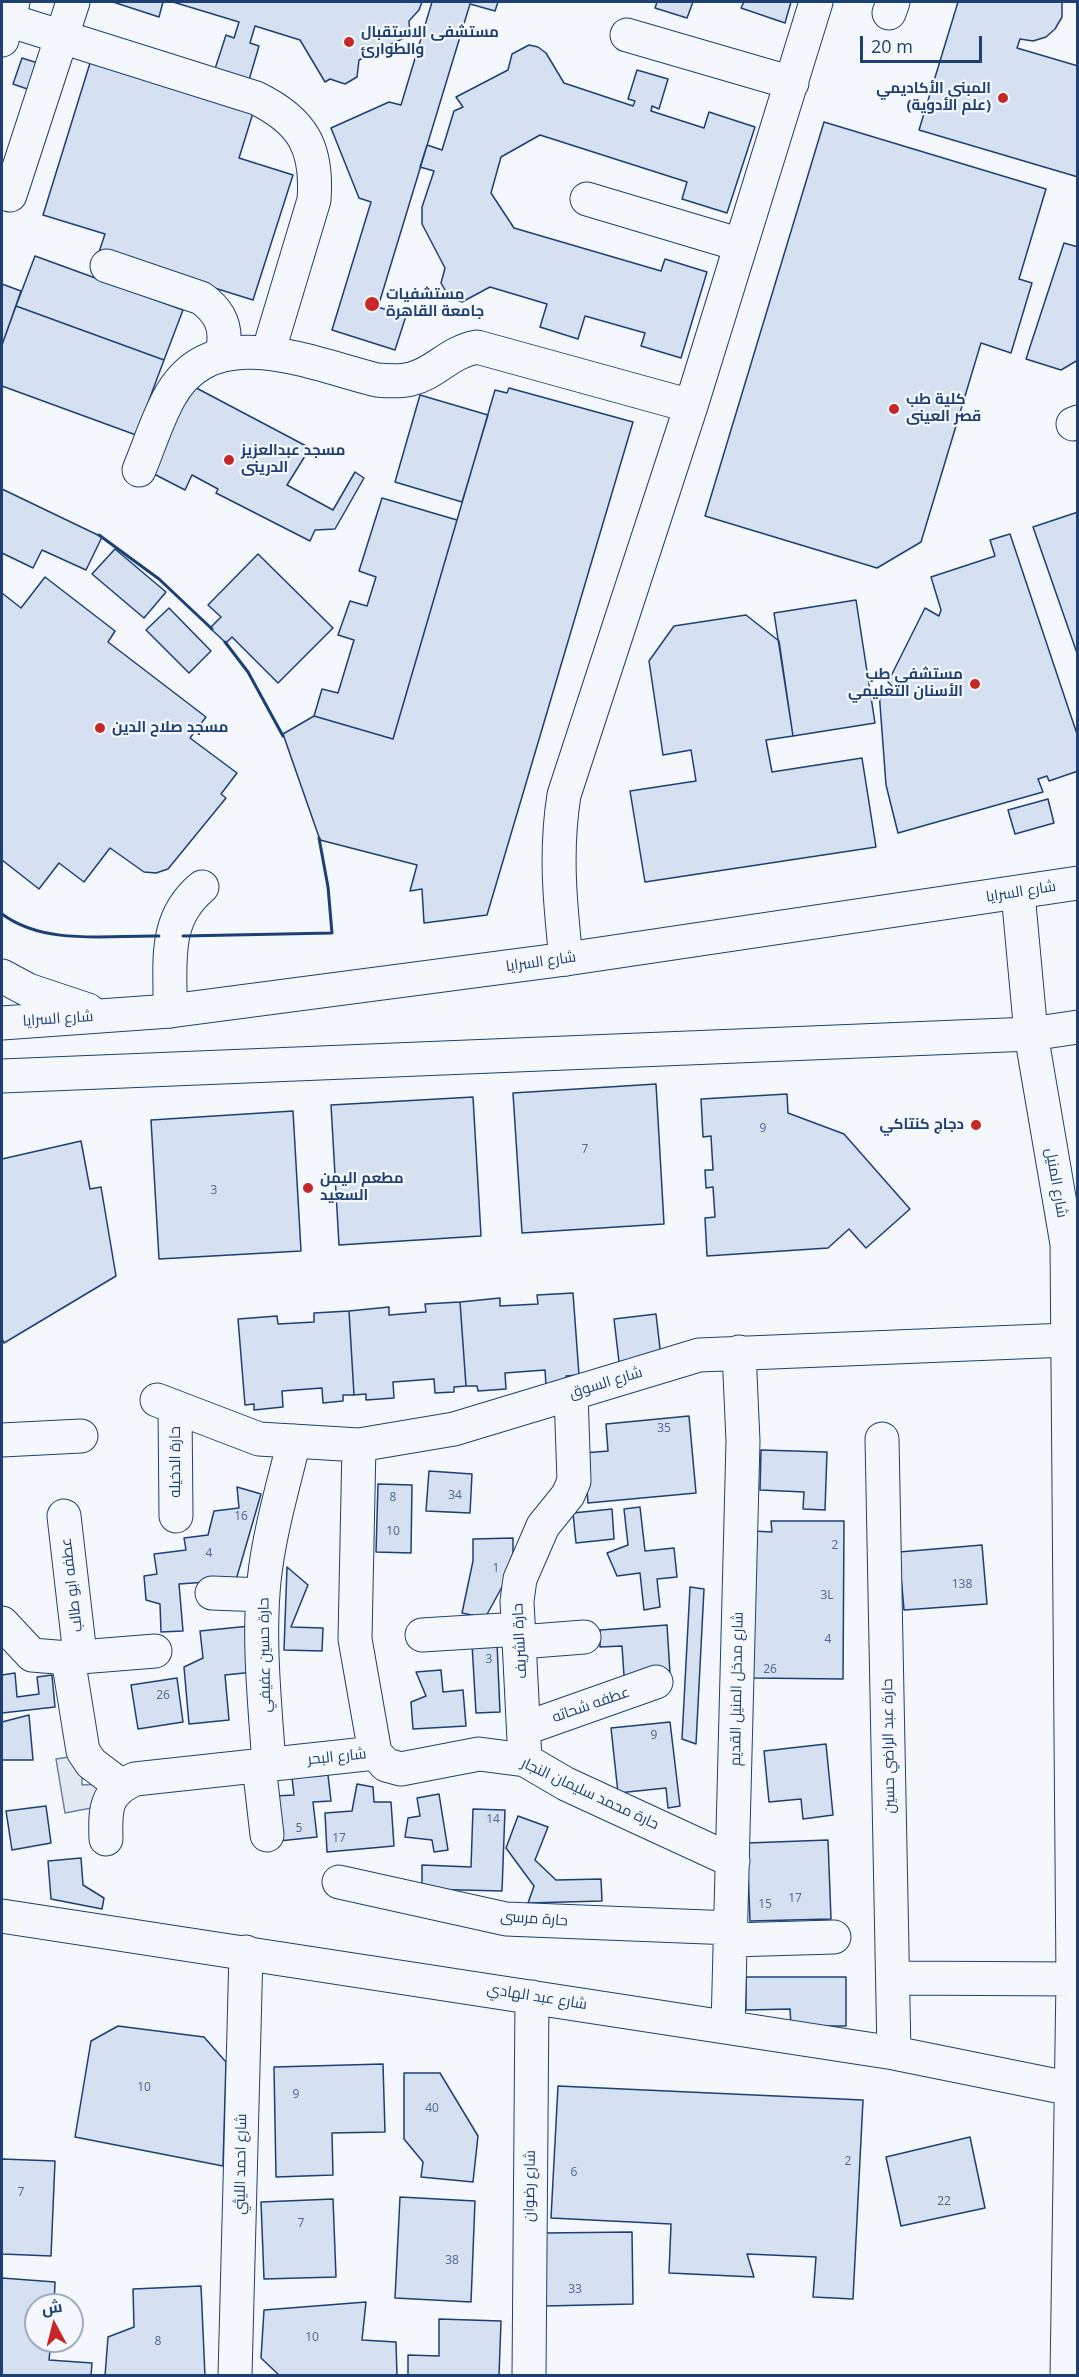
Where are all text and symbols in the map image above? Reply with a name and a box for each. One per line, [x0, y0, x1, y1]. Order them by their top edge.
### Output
place label: مستشفى الاستقبال والطوارئ [361, 24, 499, 59]
scale bar [863, 24, 984, 62]
text: 20 m [871, 34, 913, 58]
marker: مستشفى الاستقبال والطوارئ [342, 35, 356, 49]
place label: المبنى الأكاديمي (علم الأدوية) [876, 80, 991, 115]
marker: المبنى الأكاديمي (علم الأدوية) [996, 91, 1010, 105]
place label: مستشفيات جامعة القاهرة [386, 286, 484, 321]
marker: مستشفيات جامعة القاهرة [363, 295, 381, 313]
place label: كلية طب قصر العينى [906, 391, 981, 426]
marker: كلية طب قصر العينى [887, 402, 901, 416]
place label: مسجد عبدالعزيز الدرينى [241, 442, 345, 477]
marker: مسجد عبدالعزيز الدرينى [222, 453, 236, 467]
place label: مستشفى طب الأسنان التعليمي [848, 666, 963, 701]
marker: مستشفى طب الأسنان التعليمي [968, 677, 982, 691]
place label: مسجد صلاح الدين [112, 719, 228, 737]
marker: مسجد صلاح الدين [93, 721, 107, 735]
street label: شارع السرايا [985, 878, 1057, 906]
street label: شارع السرايا [505, 948, 577, 976]
street label: شارع السرايا [22, 1008, 94, 1030]
place label: دجاج كنتاكي [879, 1116, 964, 1134]
marker: دجاج كنتاكي [969, 1118, 983, 1132]
house number: 9 [760, 1122, 766, 1136]
house number: 7 [582, 1143, 588, 1157]
street label: شارع المنيل [1041, 1147, 1071, 1219]
place label: مطعم اليمن السعيد [320, 1170, 404, 1205]
marker: مطعم اليمن السعيد [301, 1181, 315, 1195]
house number: 3 [211, 1184, 217, 1198]
street label: شارع السوق [567, 1363, 645, 1403]
house number: 35 [657, 1422, 671, 1436]
street label: حارة الدخيله [167, 1426, 185, 1498]
house number: 34 [448, 1489, 462, 1503]
house number: 8 [390, 1491, 396, 1505]
house number: 16 [234, 1510, 248, 1524]
house number: 10 [386, 1525, 400, 1539]
street label: عطفه ابو طالب [57, 1537, 87, 1633]
house number: 2 [832, 1539, 838, 1553]
house number: 4 [206, 1547, 212, 1561]
house number: 1 [493, 1562, 499, 1576]
house number: 138 [952, 1578, 972, 1592]
house number: 3L [820, 1589, 834, 1603]
street label: حارة حسين عفيفي [255, 1597, 275, 1713]
street label: حارة الشريف [509, 1603, 531, 1679]
street label: شارع مدخل المنيل القديم [727, 1612, 747, 1766]
house number: 4 [825, 1633, 831, 1647]
house number: 3 [486, 1653, 492, 1667]
house number: 26 [763, 1663, 777, 1677]
street label: حارة عبد الراضي حسين [879, 1678, 899, 1814]
street label: عطفه شحاته [550, 1683, 632, 1727]
house number: 26 [156, 1689, 170, 1703]
house number: 9 [651, 1729, 657, 1743]
street label: شارع البحر [307, 1745, 367, 1769]
street label: حارة محمد سليمان النجار [518, 1754, 662, 1834]
house number: 14 [486, 1813, 500, 1827]
house number: 5 [296, 1822, 302, 1836]
house number: 17 [332, 1832, 346, 1846]
house number: 17 [788, 1892, 802, 1906]
house number: 15 [758, 1898, 772, 1912]
street label: حارة مرسى [500, 1908, 568, 1930]
street label: شارع عبد الهادي [486, 1980, 588, 2014]
house number: 10 [137, 2081, 151, 2095]
house number: 9 [293, 2088, 299, 2102]
house number: 40 [425, 2102, 439, 2116]
street label: شارع احمد الليثي [231, 2113, 251, 2215]
street label: شارع رضوان [520, 2150, 540, 2222]
house number: 2 [845, 2155, 851, 2169]
house number: 6 [571, 2166, 577, 2180]
house number: 7 [18, 2186, 24, 2200]
house number: 22 [937, 2195, 951, 2209]
house number: 7 [298, 2217, 304, 2231]
house number: 38 [445, 2254, 459, 2268]
house number: 33 [568, 2283, 582, 2297]
north arrow [24, 2293, 84, 2353]
text: ش [41, 2295, 64, 2319]
house number: 10 [305, 2331, 319, 2345]
house number: 8 [155, 2335, 161, 2349]

